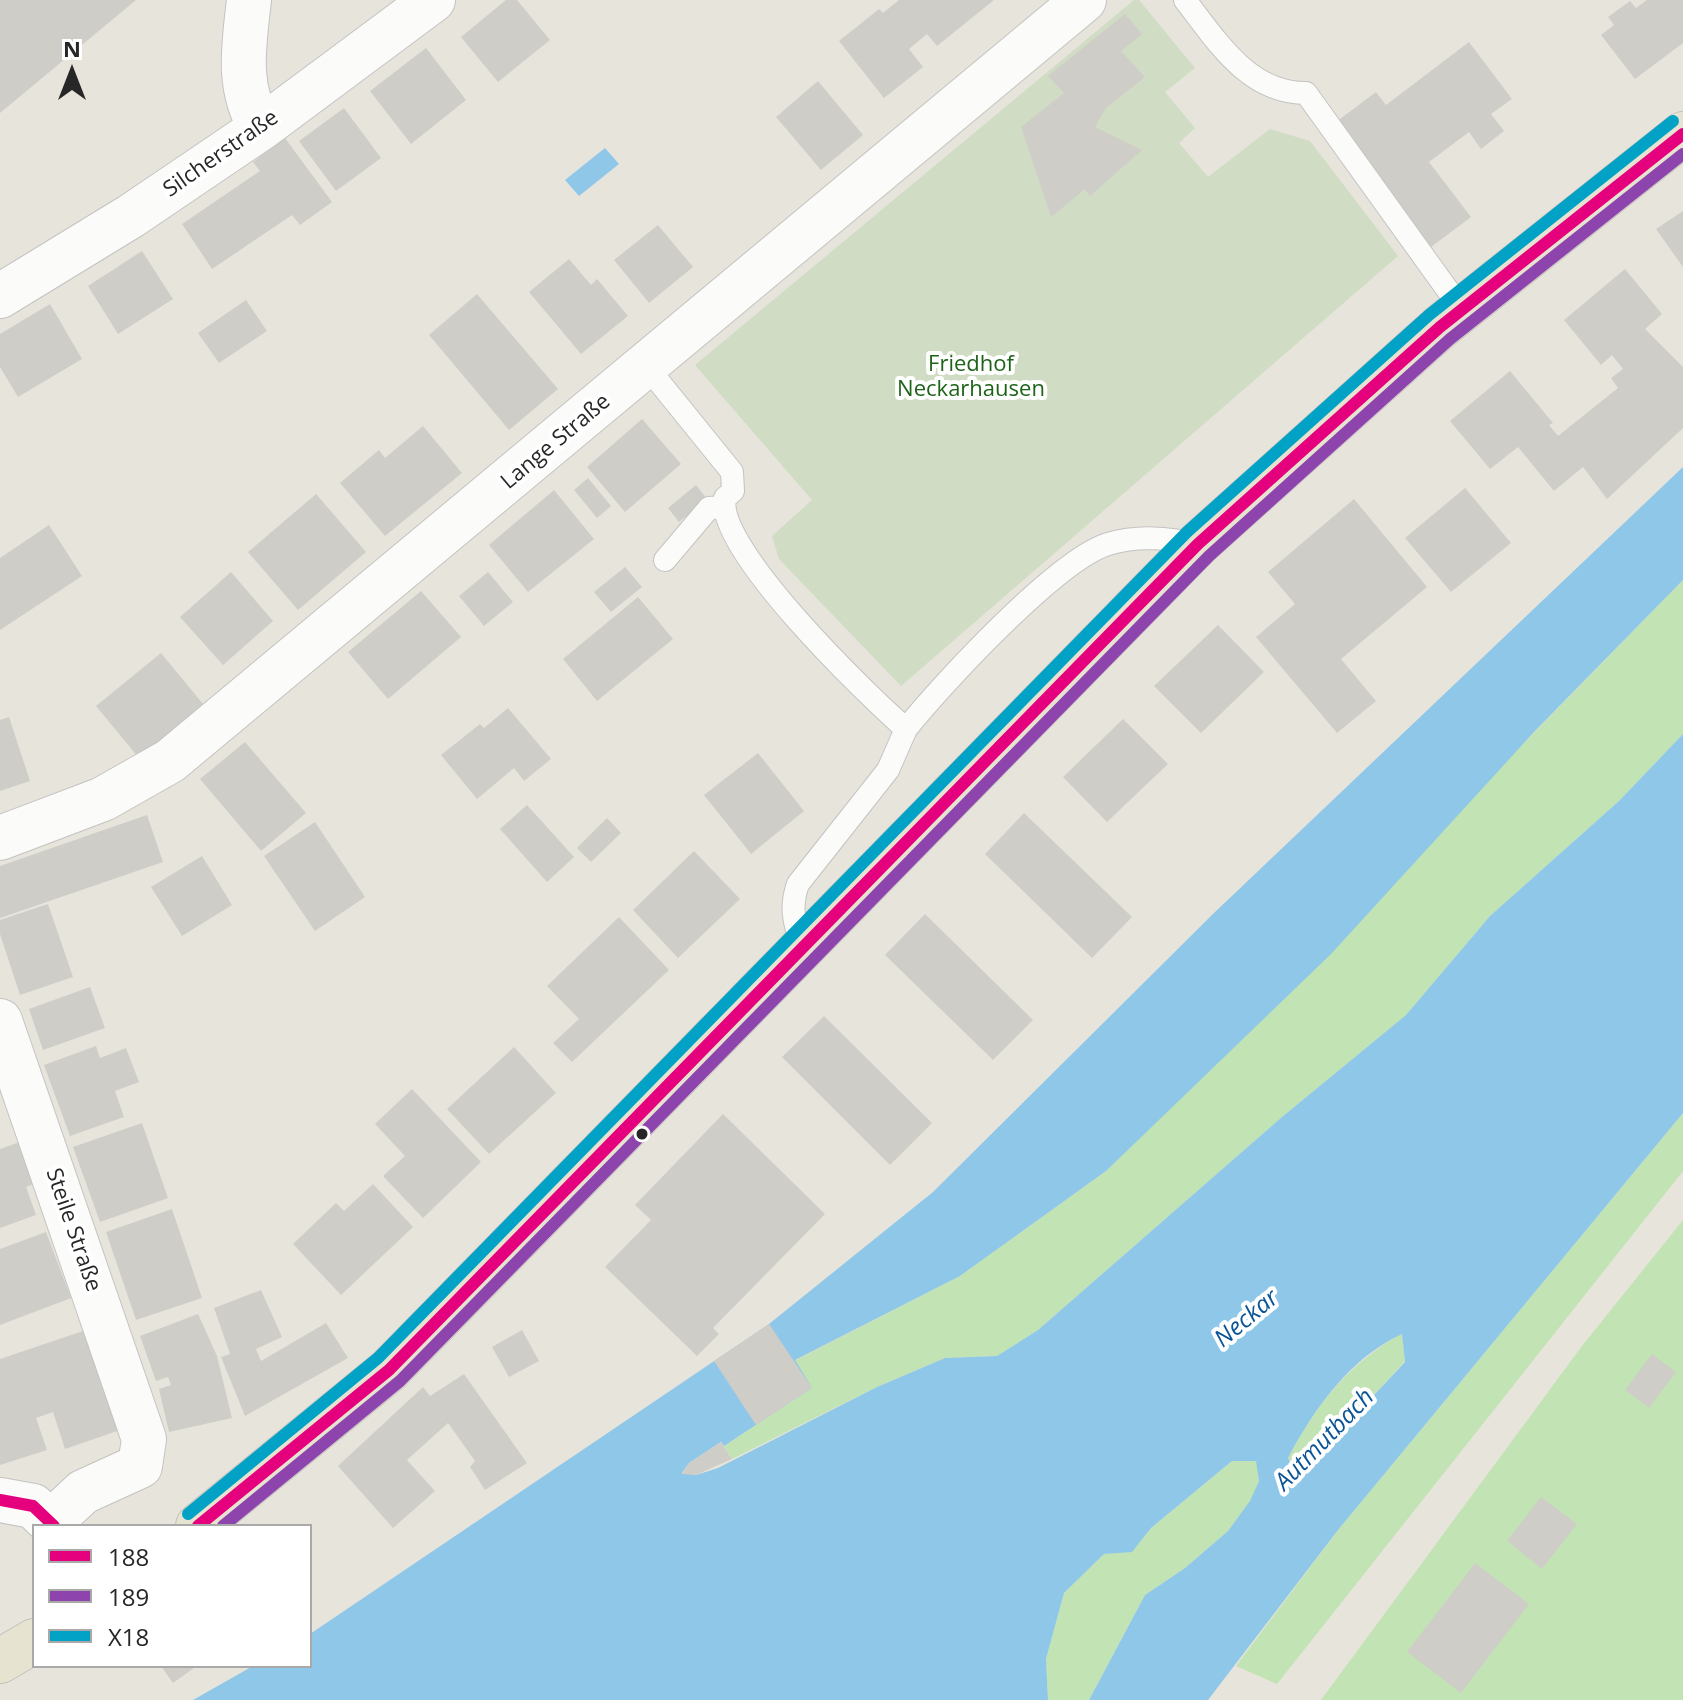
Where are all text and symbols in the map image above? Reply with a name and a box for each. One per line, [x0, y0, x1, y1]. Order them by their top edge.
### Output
north arrow [32, 32, 112, 112]
text: N [63, 33, 81, 63]
street label: Silcherstraße [158, 105, 284, 203]
park label: Friedhof Neckarhausen [897, 352, 1045, 404]
street label: Lange Straße [496, 389, 616, 495]
unlabelled marker [634, 1126, 650, 1142]
street label: Steile Straße [40, 1165, 106, 1295]
water label: Neckar [1209, 1284, 1285, 1354]
water label: Autmutbach [1269, 1383, 1381, 1497]
legend [32, 1524, 312, 1668]
text: 188 [108, 1540, 149, 1573]
text: 189 [108, 1580, 149, 1613]
text: X18 [108, 1620, 149, 1653]

